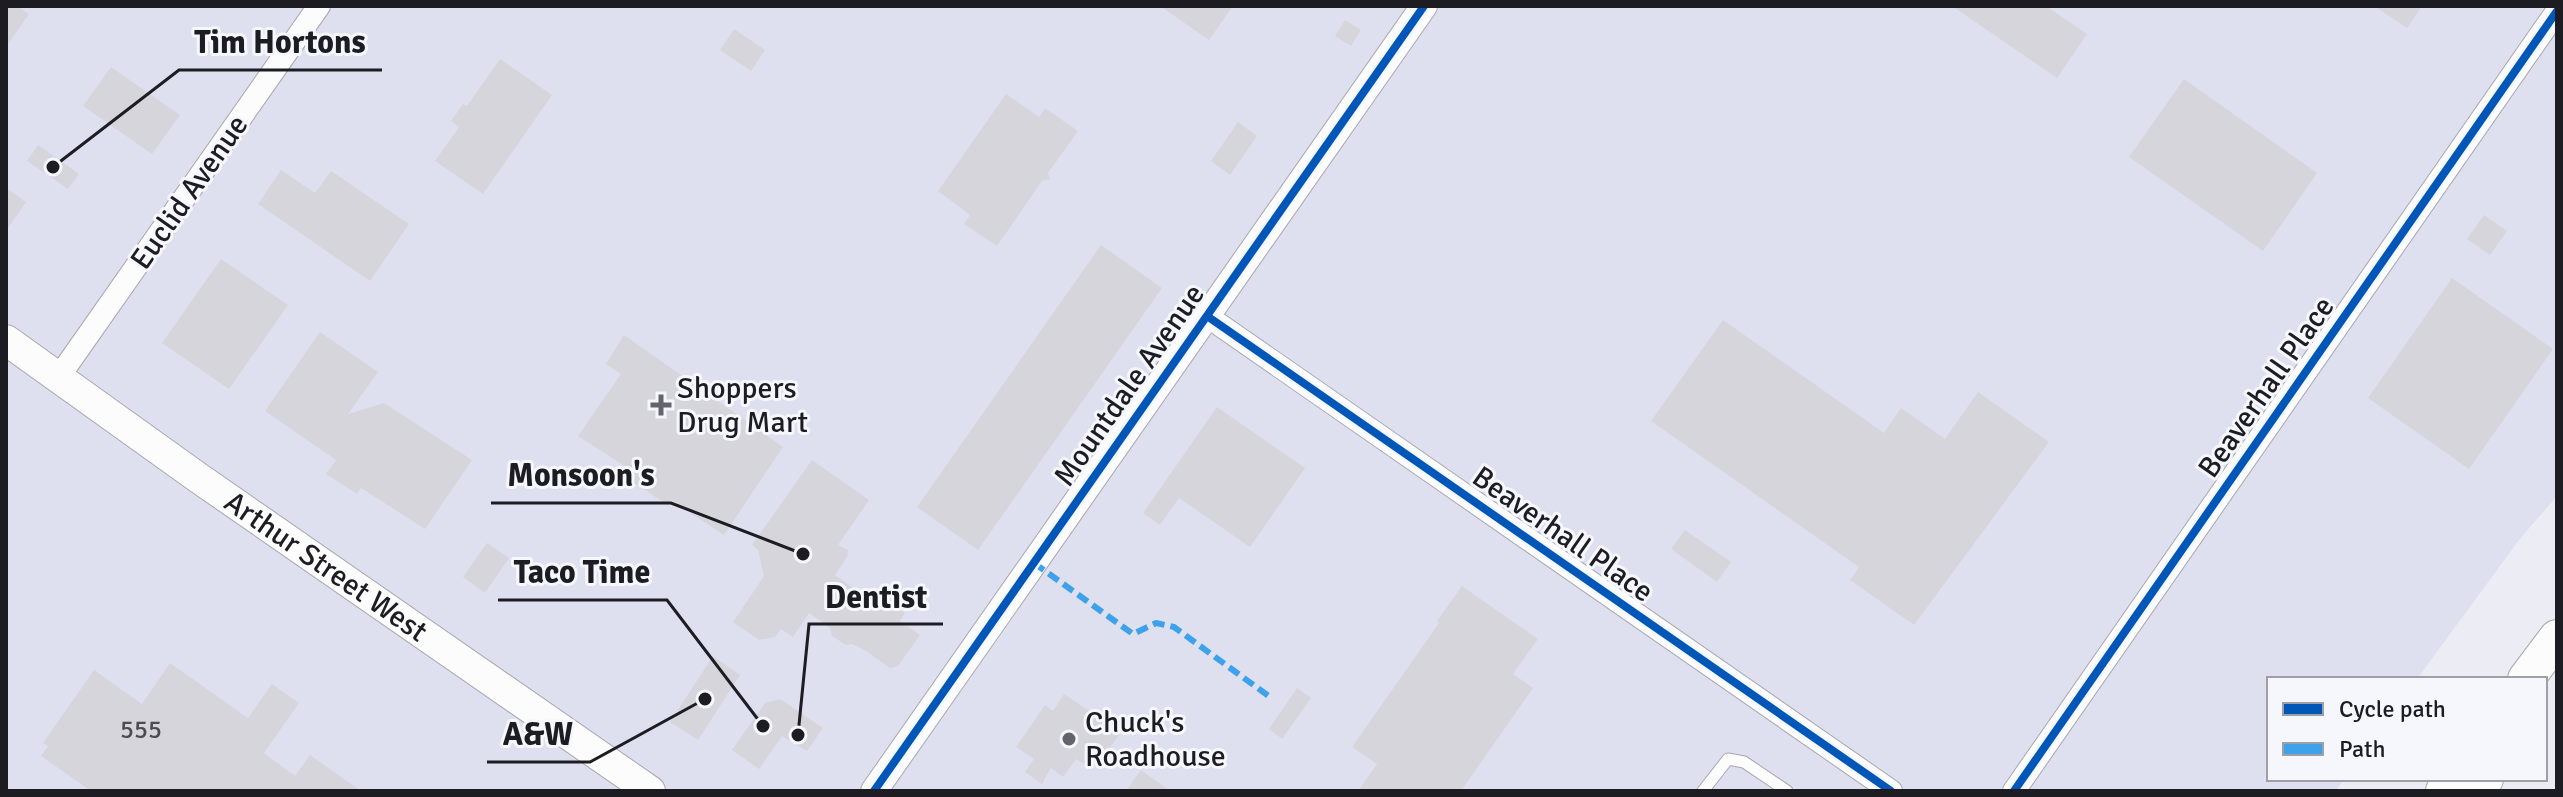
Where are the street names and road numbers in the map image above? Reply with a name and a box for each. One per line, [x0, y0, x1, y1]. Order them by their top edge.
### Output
street label: Euclid Avenue [123, 108, 256, 277]
street label: Mountdale Avenue [1046, 277, 1213, 493]
street label: Beaverhall Place [2190, 290, 2343, 485]
street label: Beaverhall Place [1465, 458, 1660, 611]
street label: Arthur Street West [217, 484, 434, 650]

